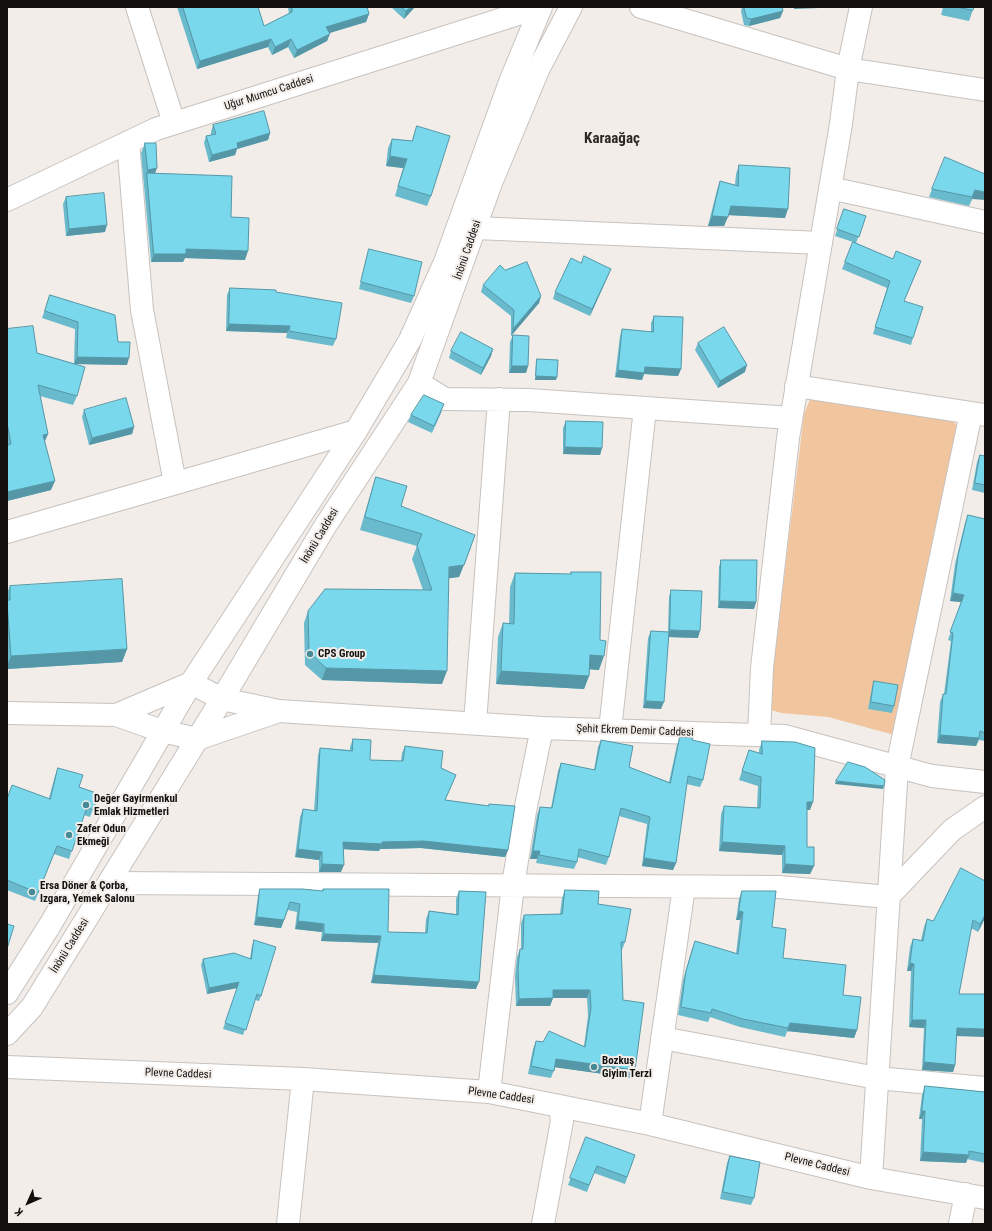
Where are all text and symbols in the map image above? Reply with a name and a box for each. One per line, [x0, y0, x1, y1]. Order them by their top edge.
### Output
street label: Uğur Mumcu Caddesi [223, 72, 315, 114]
district label: Karaağaç [584, 130, 640, 148]
street label: İnönü Caddesi [452, 219, 484, 281]
street label: İnönü Caddesi [298, 506, 342, 566]
place label: CPS Group [318, 647, 365, 661]
marker: CPS Group [305, 649, 315, 659]
street label: Şehit Ekrem Demir Caddesi [576, 722, 694, 740]
place label: Değer Gayirmenkul Emlak Hizmetleri [94, 792, 178, 818]
marker: Değer Gayirmenkul Emlak Hizmetleri [81, 800, 91, 810]
place label: Zafer Odun Ekmeği [77, 822, 126, 848]
marker: Zafer Odun Ekmeği [64, 830, 74, 840]
place label: Ersa Döner & Çorba, Izgara, Yemek Salonu [40, 879, 135, 905]
marker: Ersa Döner & Çorba, Izgara, Yemek Salonu [27, 887, 37, 897]
street label: İnönü Caddesi [48, 916, 92, 976]
place label: Bozkuş Giyim Terzi [602, 1054, 652, 1080]
marker: Bozkuş Giyim Terzi [589, 1062, 599, 1072]
street label: Plevne Caddesi [145, 1066, 211, 1082]
street label: Plevne Caddesi [467, 1085, 535, 1107]
street label: Plevne Caddesi [783, 1151, 851, 1179]
north arrow [8, 1183, 48, 1223]
text: K [12, 1205, 26, 1219]

